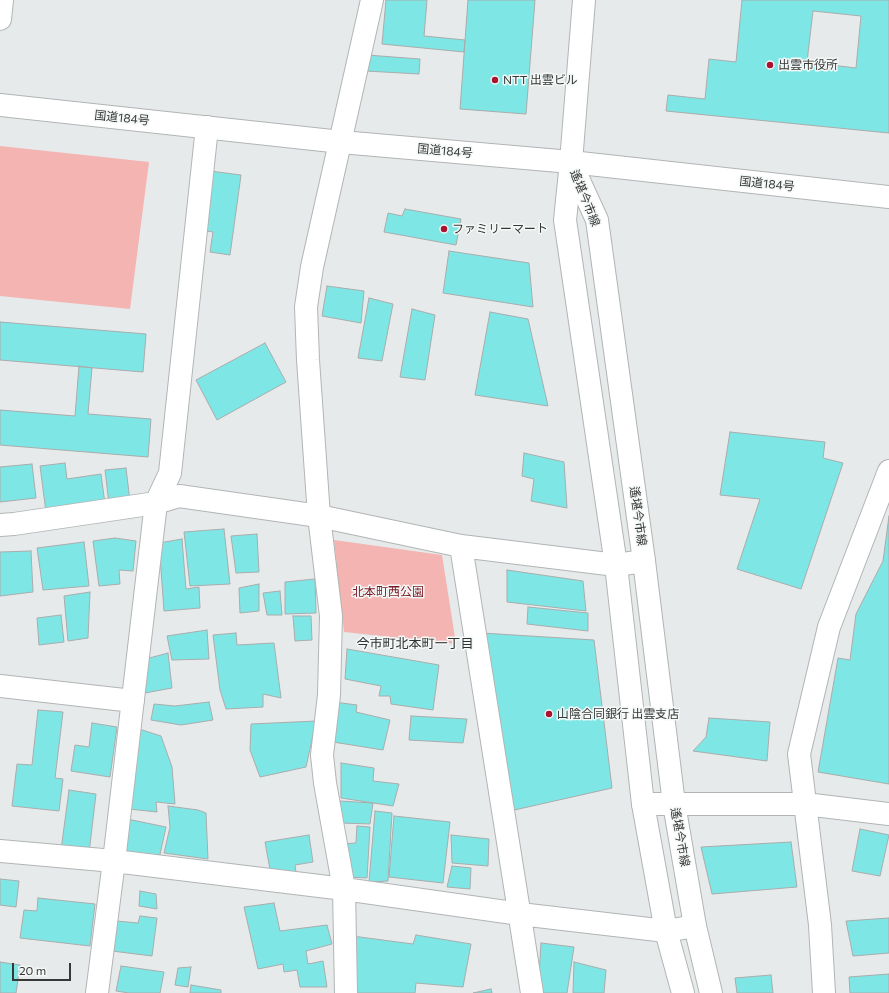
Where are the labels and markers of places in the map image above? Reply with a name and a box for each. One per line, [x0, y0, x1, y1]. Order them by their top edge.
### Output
place label: 出雲市役所 [778, 58, 838, 72]
marker: 出雲市役所 [765, 60, 775, 70]
place label: NTT 出雲ビル [503, 73, 578, 87]
marker: NTT 出雲ビル [490, 75, 500, 85]
place label: ファミリーマート [452, 222, 548, 236]
marker: ファミリーマート [439, 224, 449, 234]
place label: 山陰合同銀行 出雲支店 [557, 707, 679, 721]
marker: 山陰合同銀行 出雲支店 [544, 709, 554, 719]

